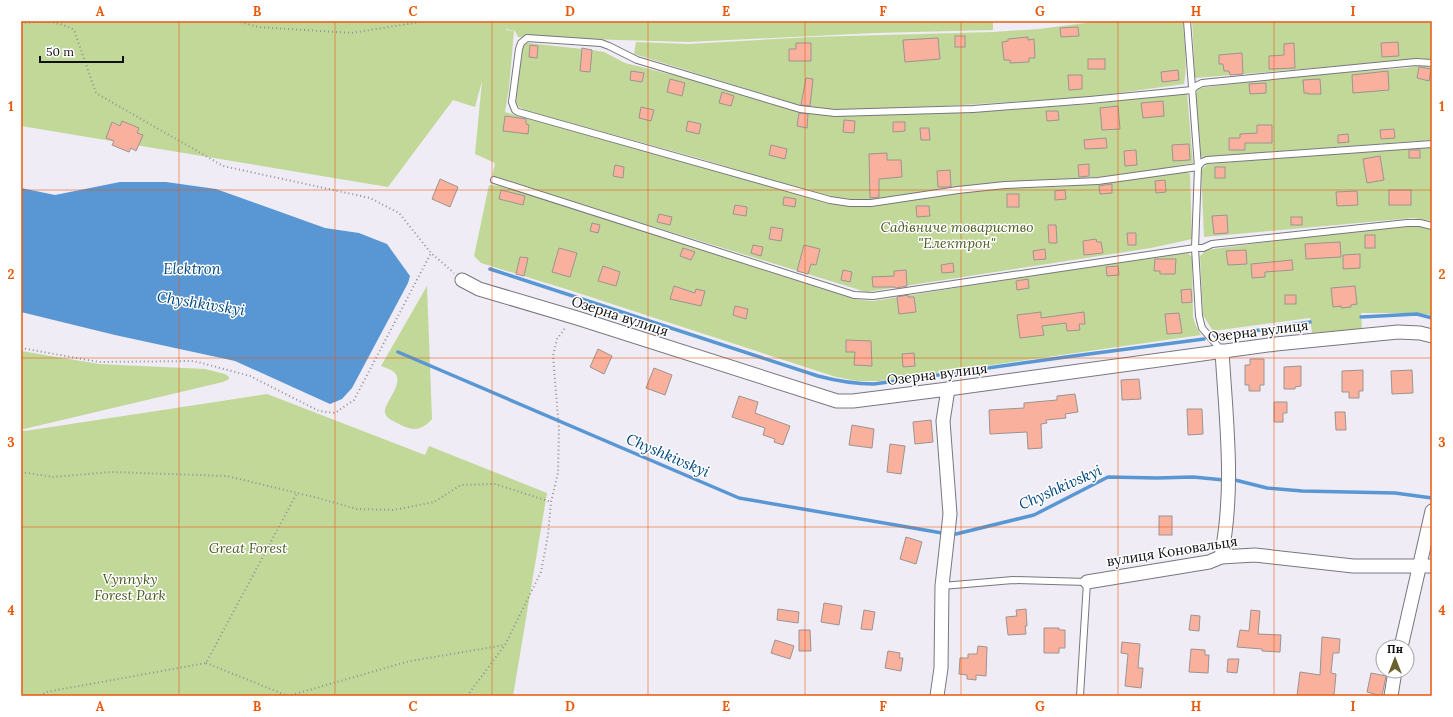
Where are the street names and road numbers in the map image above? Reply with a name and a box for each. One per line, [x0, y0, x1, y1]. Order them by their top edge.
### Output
street label: Озерна вулиця [569, 292, 671, 340]
street label: Озерна вулиця [1207, 316, 1309, 346]
street label: Озерна вулиця [886, 359, 988, 389]
street label: вулиця Коновальця [1105, 532, 1239, 570]

